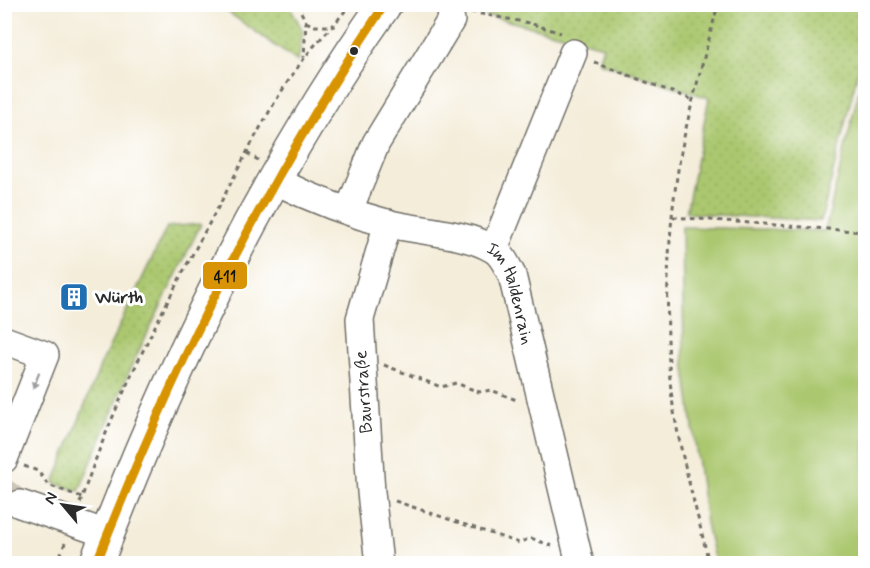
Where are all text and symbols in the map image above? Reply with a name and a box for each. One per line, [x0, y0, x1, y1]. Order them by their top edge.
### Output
unlabelled marker [348, 45, 360, 57]
street label: Im Haldenrain [482, 237, 539, 347]
line badge: 411 [202, 261, 248, 290]
text: 411 [214, 267, 236, 288]
building icon: Würth [58, 281, 90, 313]
place label: Würth [94, 286, 143, 310]
street label: Baurstraße [349, 350, 379, 434]
one-way arrow [30, 372, 40, 390]
north arrow [33, 475, 93, 535]
text: N [39, 489, 63, 508]

